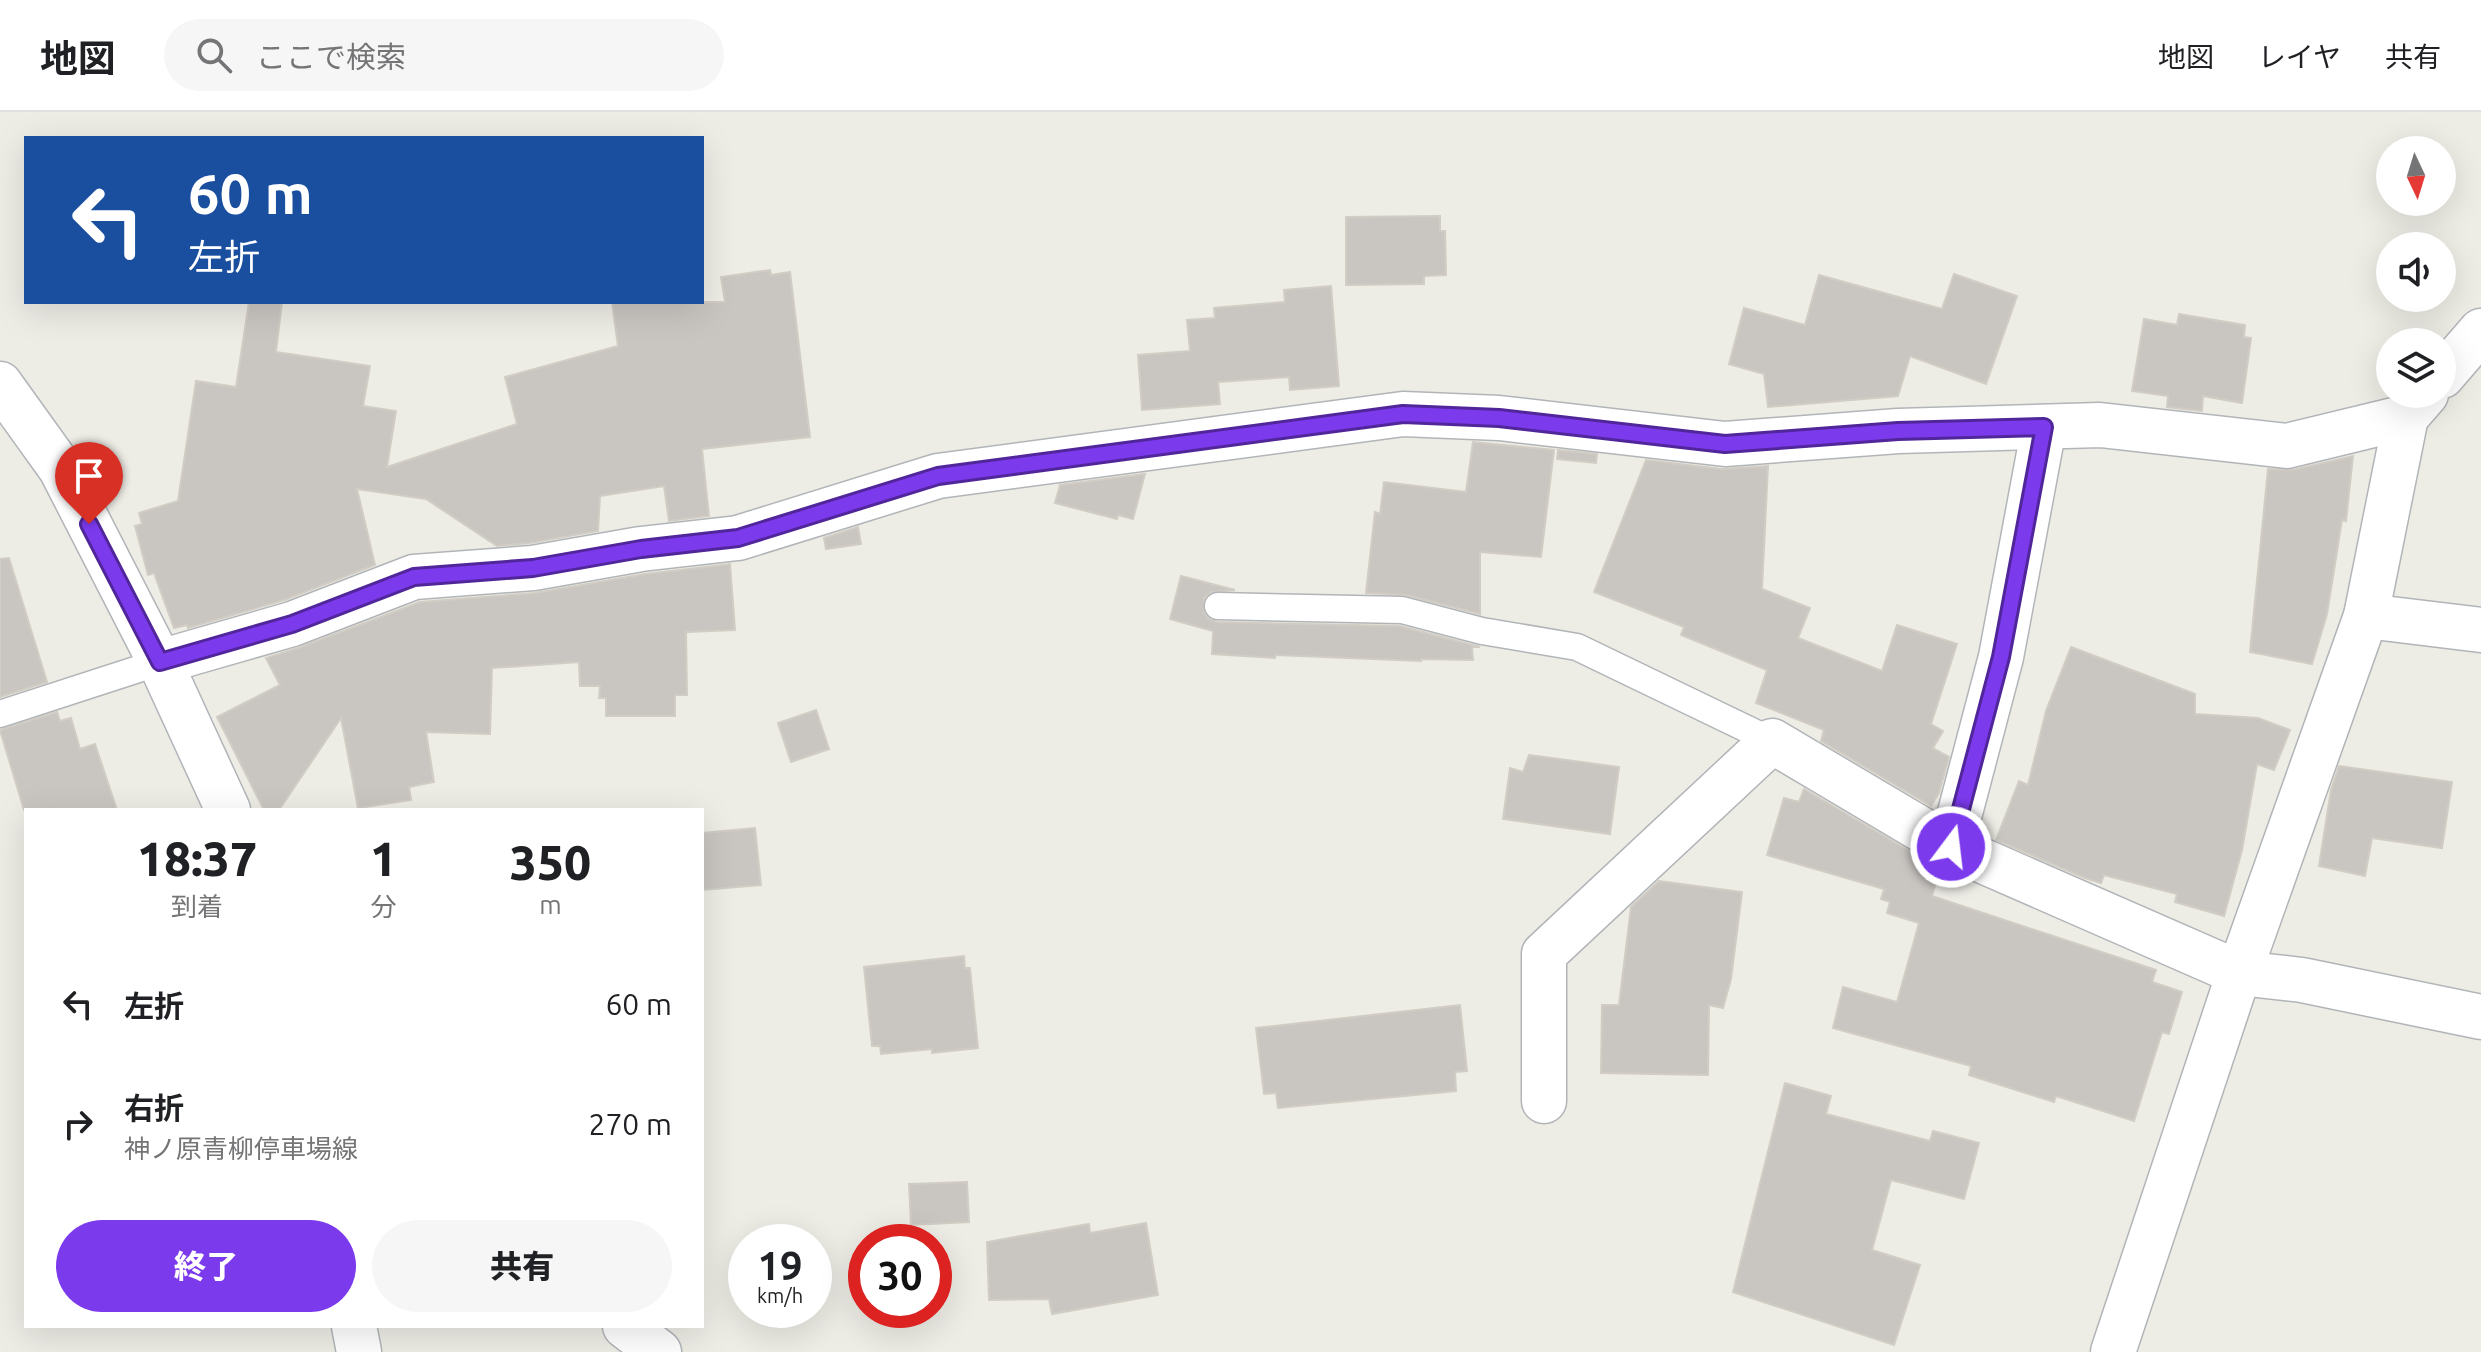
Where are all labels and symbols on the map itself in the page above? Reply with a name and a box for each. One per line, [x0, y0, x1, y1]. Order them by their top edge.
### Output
north arrow [2376, 136, 2456, 216]
pin [55, 442, 123, 524]
position arrow [1909, 805, 1993, 889]
speed limit sign: 30 [848, 1224, 952, 1328]

